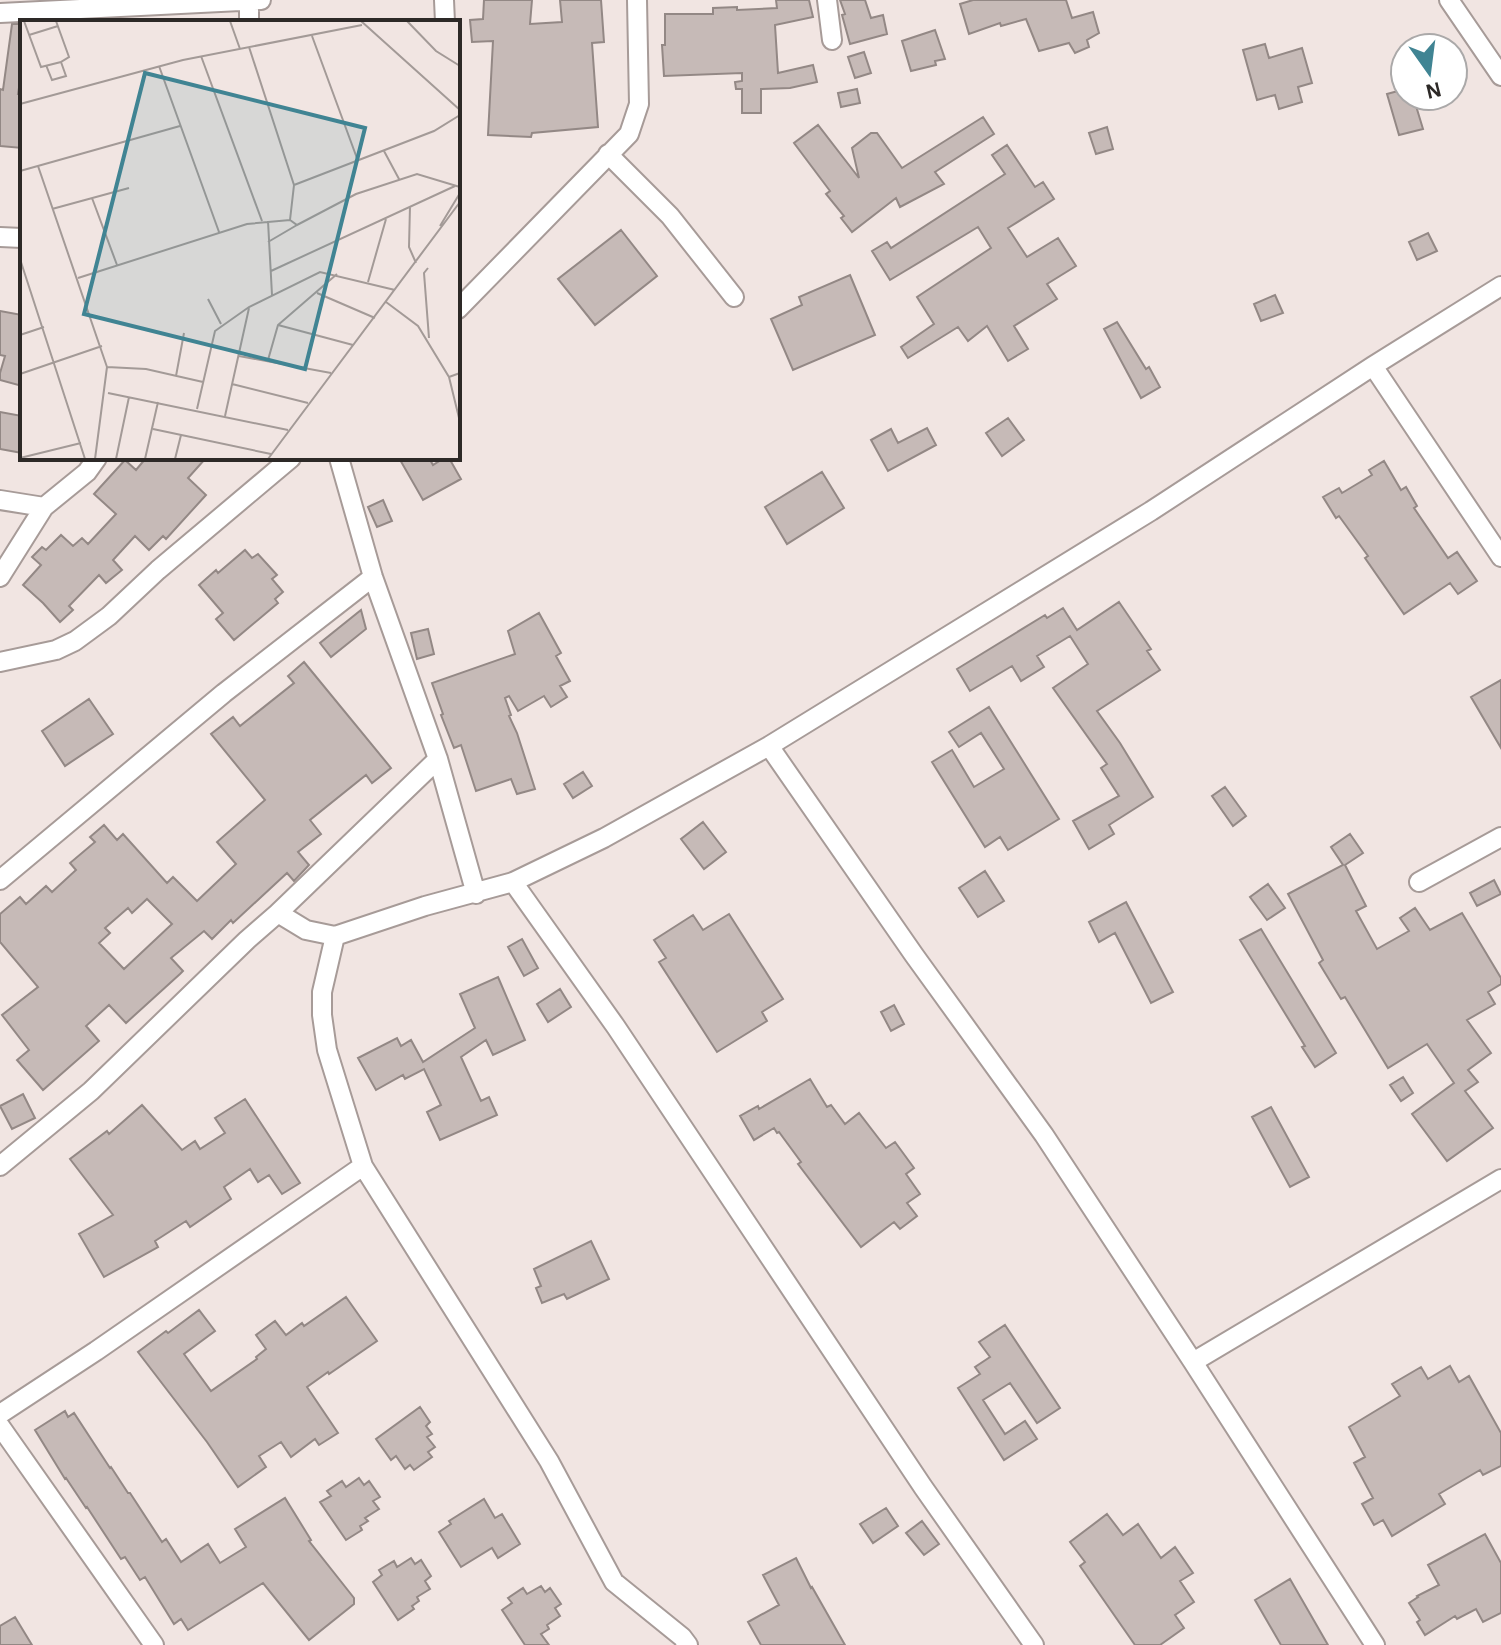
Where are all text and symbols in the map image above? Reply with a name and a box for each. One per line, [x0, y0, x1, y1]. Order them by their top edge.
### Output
inset map [20, 20, 460, 460]
north arrow [1389, 32, 1469, 112]
text: N [1424, 78, 1444, 103]

